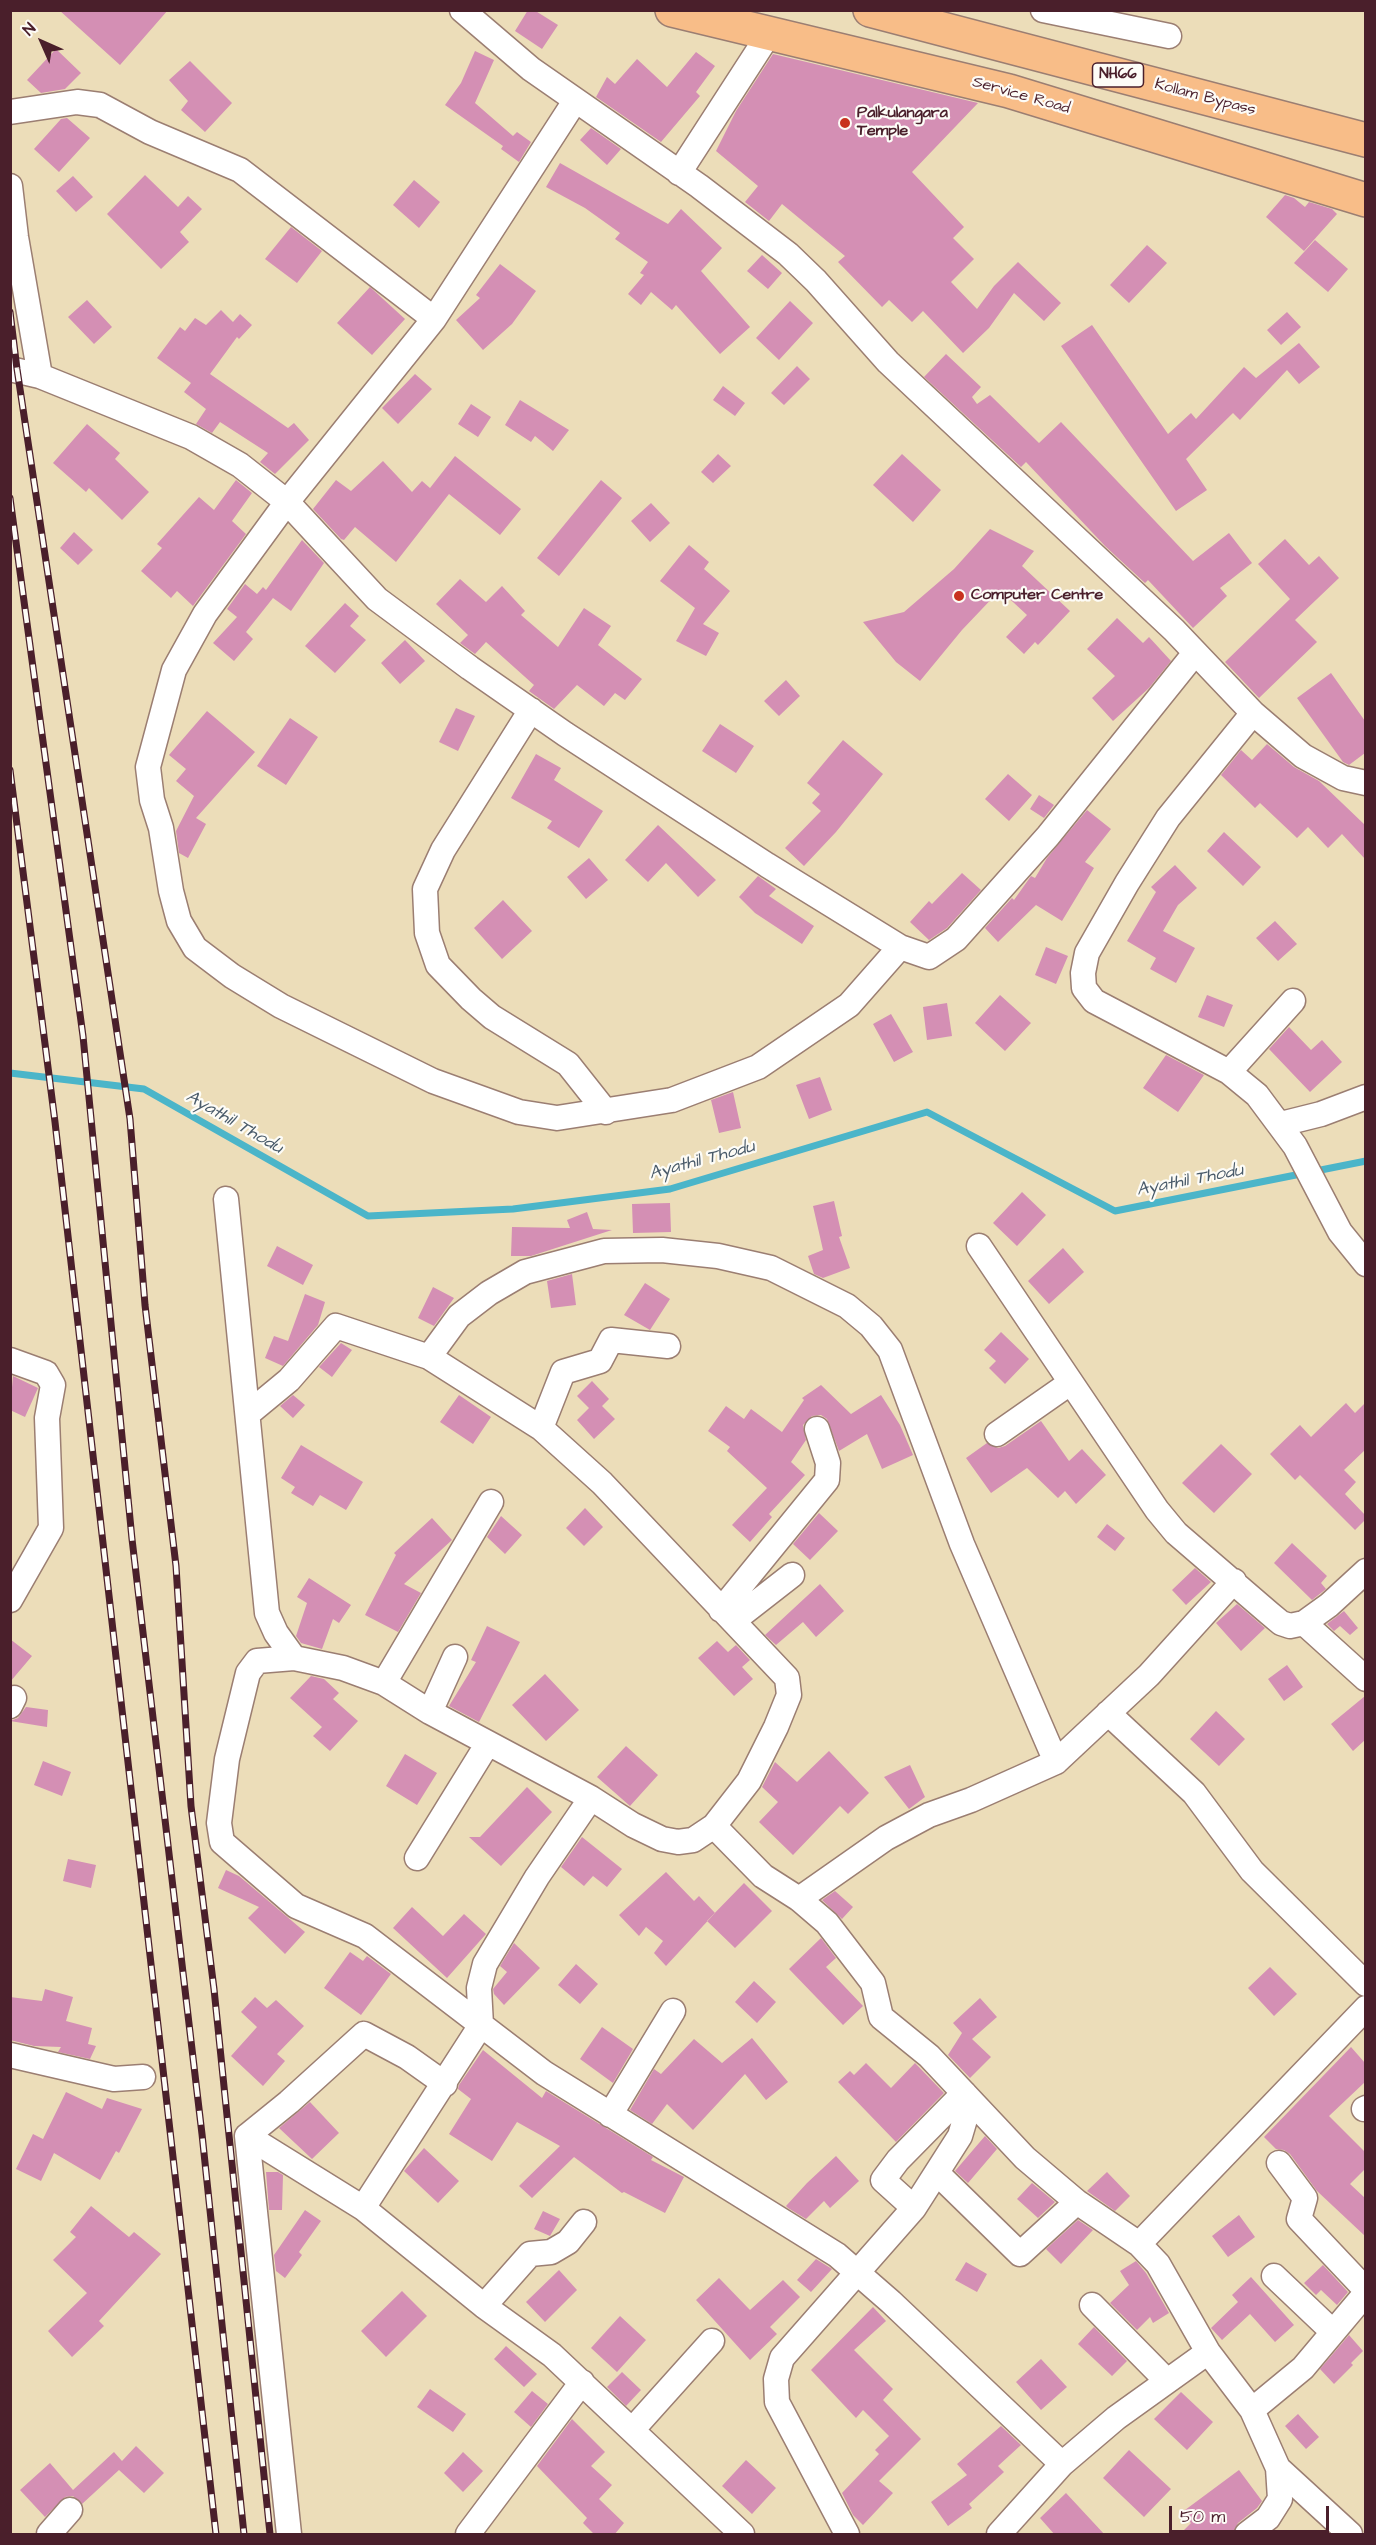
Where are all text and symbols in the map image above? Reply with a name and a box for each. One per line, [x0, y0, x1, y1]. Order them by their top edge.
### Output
north arrow [12, 12, 72, 72]
text: N [18, 18, 41, 41]
road number: NH66 [1092, 63, 1144, 87]
street label: Service Road [970, 73, 1072, 119]
street label: Kollam Bypass [1152, 75, 1258, 121]
place label: Palkulangara Temple [857, 104, 948, 142]
marker: Palkulangara Temple [838, 116, 852, 130]
place label: Computer Centre [971, 586, 1103, 606]
marker: Computer Centre [952, 589, 966, 603]
water label: Ayathil Thodu [182, 1087, 286, 1159]
water label: Ayathil Thodu [647, 1137, 757, 1185]
water label: Ayathil Thodu [1135, 1160, 1245, 1202]
scale bar [1172, 2494, 1332, 2532]
text: 50 m [1180, 2504, 1225, 2529]

